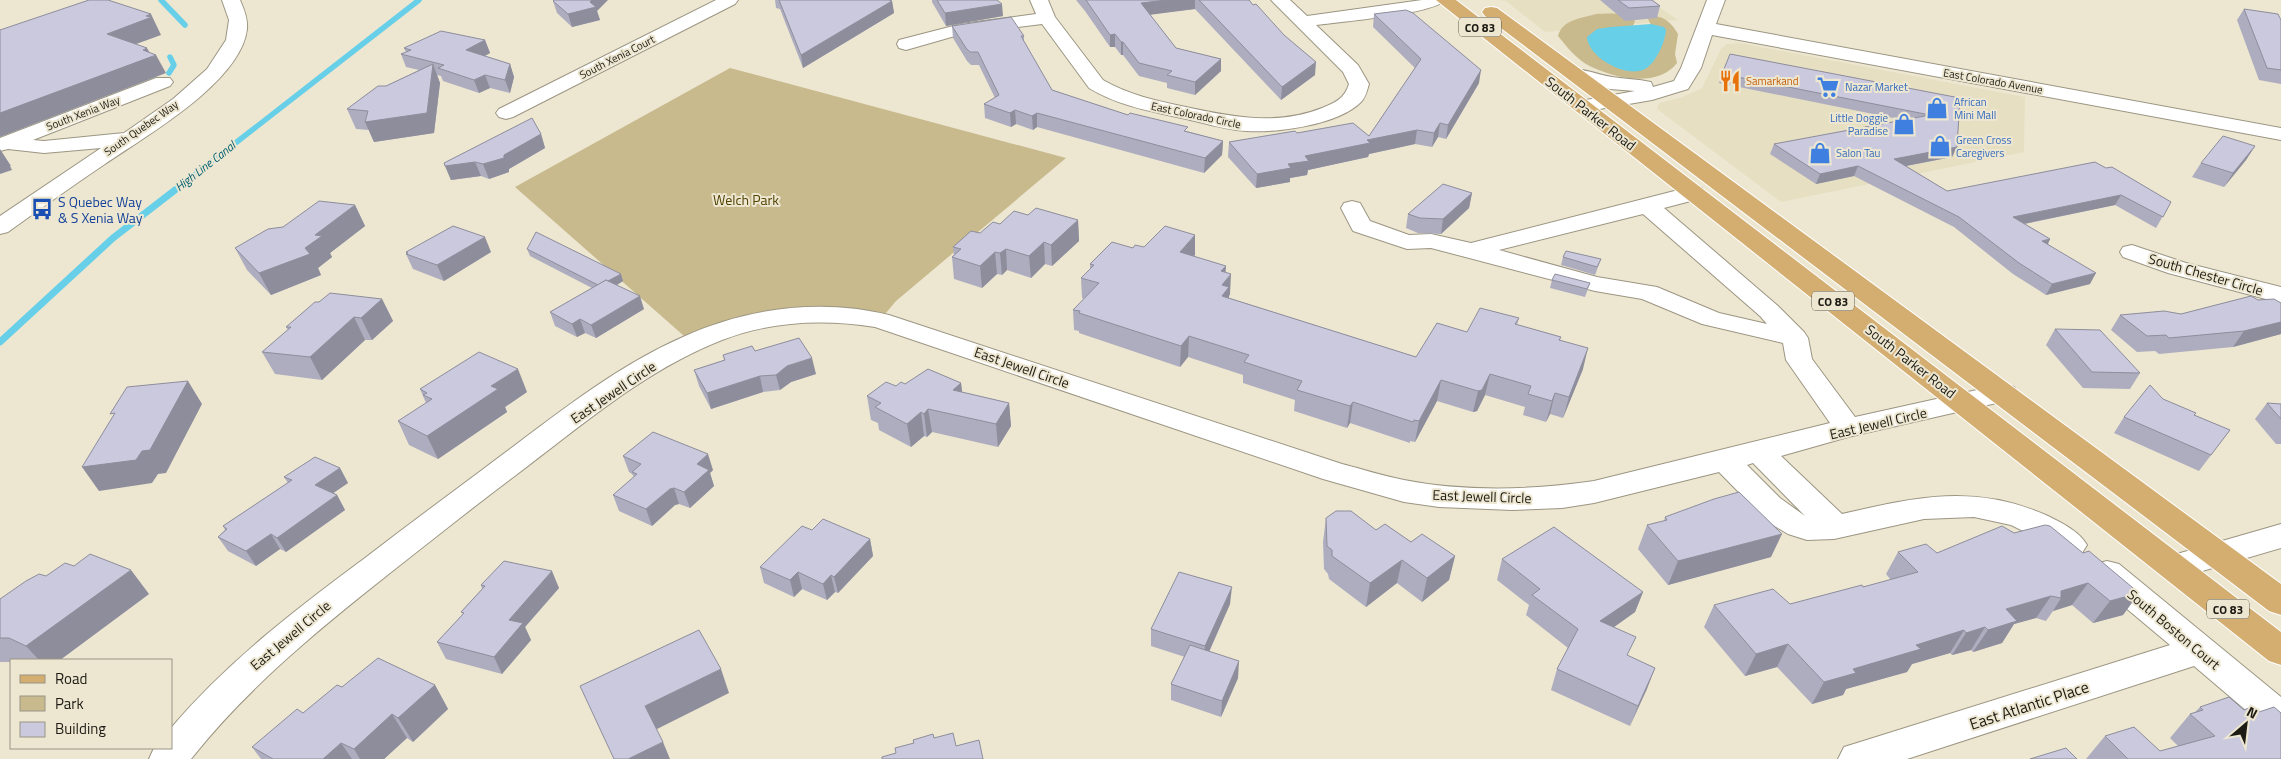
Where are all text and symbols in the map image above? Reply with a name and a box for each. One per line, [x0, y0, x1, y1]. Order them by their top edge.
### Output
road number: CO 83 [1459, 18, 1501, 36]
street label: South Xenia Court [577, 31, 658, 83]
street label: East Colorado Avenue [1942, 64, 2044, 98]
restaurant icon: Samarkand [1717, 68, 1743, 94]
street label: South Parker Road [1541, 71, 1641, 155]
place label: Samarkand [1746, 73, 1799, 89]
supermarket icon: Nazar Market [1815, 74, 1841, 100]
place label: Nazar Market [1845, 79, 1908, 95]
street label: South Xenia Way [44, 91, 123, 134]
place label: African Mini Mall [1954, 94, 1996, 123]
shop icon: African Mini Mall [1924, 95, 1950, 121]
street label: South Quebec Way [101, 96, 182, 160]
street label: East Colorado Circle [1150, 98, 1243, 132]
place label: Little Doggie Paradise [1830, 110, 1888, 139]
shop icon: Little Doggie Paradise [1891, 111, 1917, 137]
place label: Green Cross Caregivers [1956, 132, 2012, 161]
shop icon: Green Cross Caregivers [1927, 133, 1953, 159]
water label: High Line Canal [171, 135, 241, 196]
shop icon: Salon Tau [1807, 140, 1833, 166]
place label: Salon Tau [1836, 145, 1880, 161]
park label: Welch Park [713, 189, 779, 210]
place label: S Quebec Way & S Xenia Way [58, 191, 143, 228]
bus stop icon: S Quebec Way & S Xenia Way [29, 196, 55, 222]
street label: South Chester Circle [2146, 248, 2266, 300]
road number: CO 83 [1812, 292, 1854, 310]
street label: South Parker Road [1861, 319, 1961, 403]
street label: East Jewell Circle [972, 341, 1072, 393]
street label: East Jewell Circle [566, 356, 660, 428]
street label: East Jewell Circle [1827, 402, 1929, 444]
street label: East Jewell Circle [1432, 484, 1532, 508]
street label: South Boston Court [2123, 584, 2225, 674]
street label: East Jewell Circle [245, 595, 335, 675]
road number: CO 83 [2207, 600, 2249, 618]
legend [10, 659, 172, 749]
text: Road [55, 667, 87, 690]
street label: East Atlantic Place [1966, 674, 2092, 736]
text: Park [55, 692, 84, 715]
north arrow [2221, 699, 2271, 749]
text: N [2243, 701, 2262, 724]
text: Building [55, 717, 106, 740]

